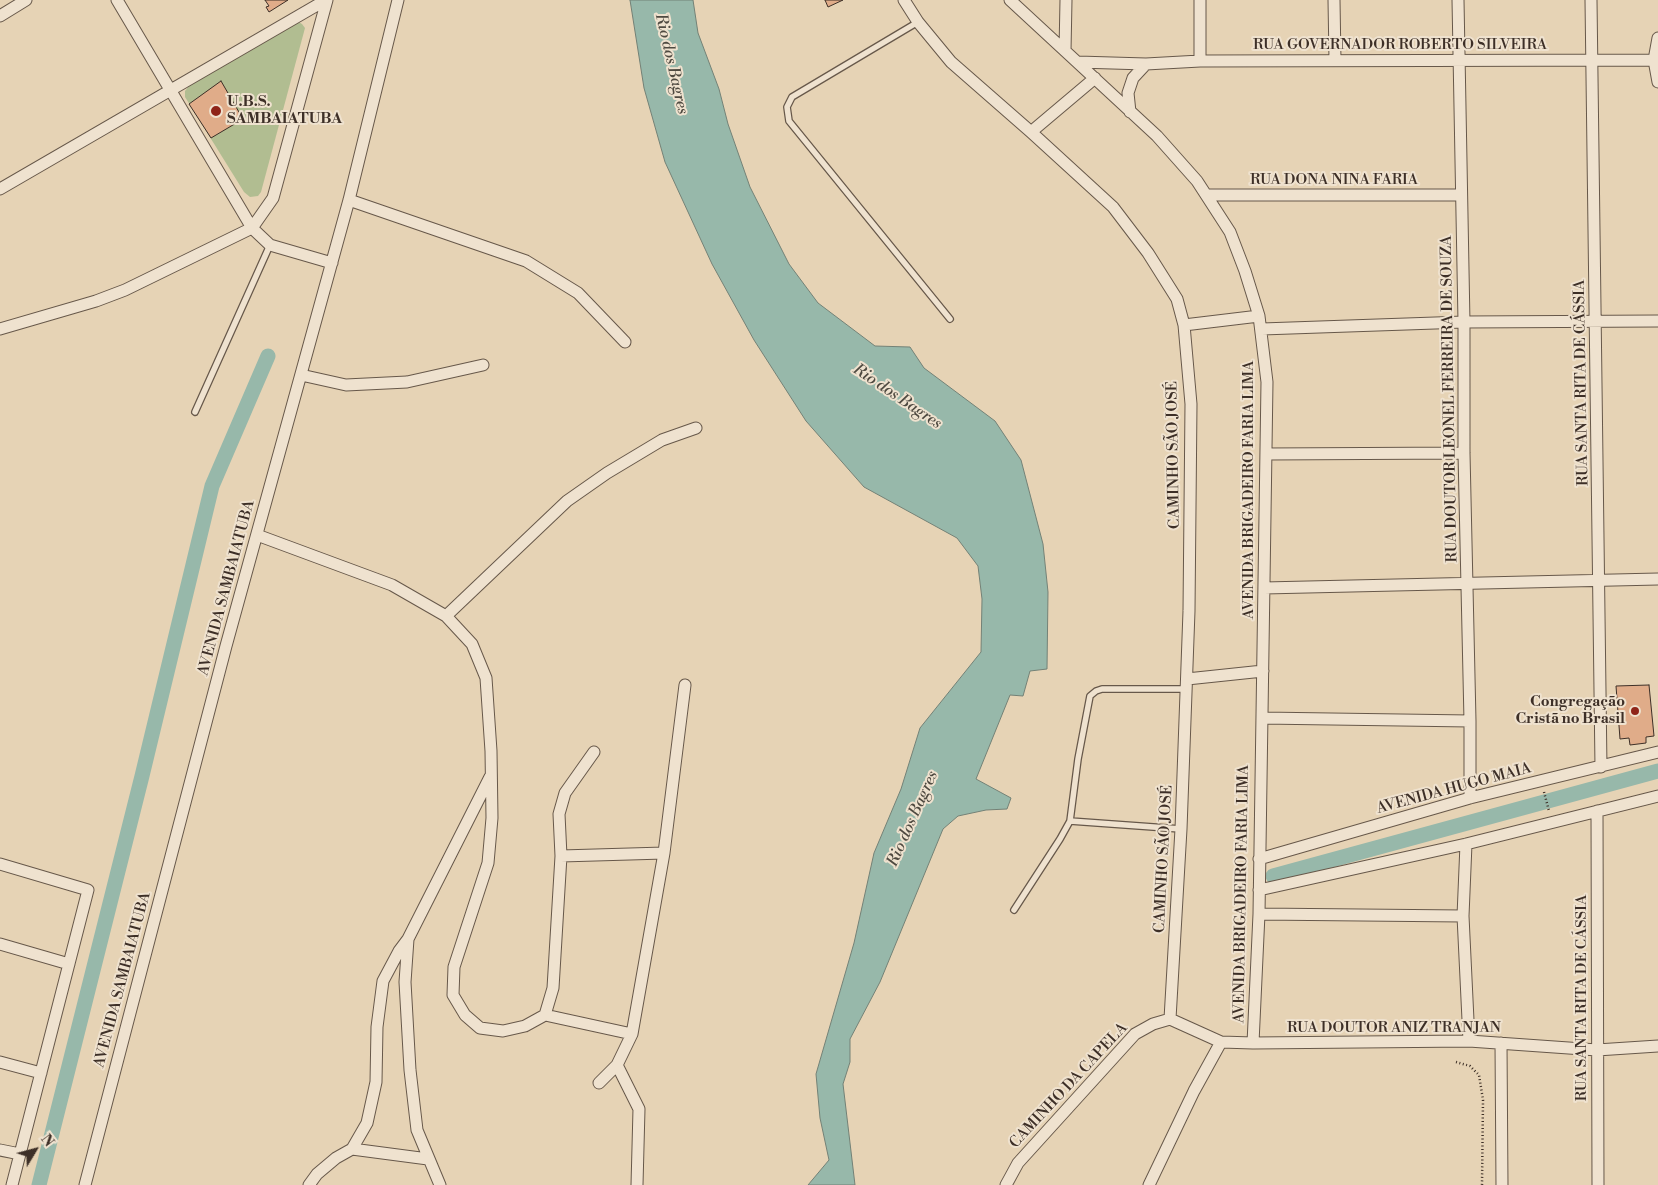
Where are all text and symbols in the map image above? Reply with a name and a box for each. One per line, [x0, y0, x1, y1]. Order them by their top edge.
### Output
water label: Rio dos Bagres [650, 12, 692, 116]
street label: RUA GOVERNADOR ROBERTO SILVEIRA [1253, 36, 1547, 54]
place label: U.B.S. SAMBAIATUBA [227, 93, 342, 128]
marker: U.B.S. SAMBAIATUBA [209, 104, 223, 118]
street label: RUA DONA NINA FARIA [1250, 171, 1418, 189]
street label: RUA DOUTOR LEONEL FERREIRA DE SOUZA [1438, 235, 1462, 563]
street label: RUA SANTA RITA DE CÁSSIA [1571, 280, 1593, 486]
water label: Rio dos Bagres [849, 360, 945, 434]
street label: AVENIDA BRIGADEIRO FARIA LIMA [1240, 361, 1258, 619]
street label: CAMINHO SÃO JOSÉ [1164, 381, 1184, 529]
street label: AVENIDA SAMBAIATUBA [195, 498, 259, 678]
place label: Congregação Cristã no Brasil [1515, 693, 1625, 728]
marker: Congregação Cristã no Brasil [1629, 705, 1641, 717]
street label: AVENIDA HUGO MAIA [1375, 760, 1533, 818]
street label: AVENIDA BRIGADEIRO FARIA LIMA [1231, 765, 1253, 1023]
water label: Rio dos Bagres [883, 768, 943, 870]
street label: CAMINHO SÃO JOSÉ [1151, 785, 1177, 933]
street label: AVENIDA SAMBAIATUBA [91, 890, 155, 1070]
street label: RUA SANTA RITA DE CÁSSIA [1573, 895, 1591, 1101]
street label: RUA DOUTOR ANIZ TRANJAN [1287, 1019, 1501, 1037]
street label: CAMINHO DA CAPELA [1006, 1020, 1132, 1152]
north arrow [10, 1125, 60, 1175]
text: N [36, 1131, 57, 1151]

